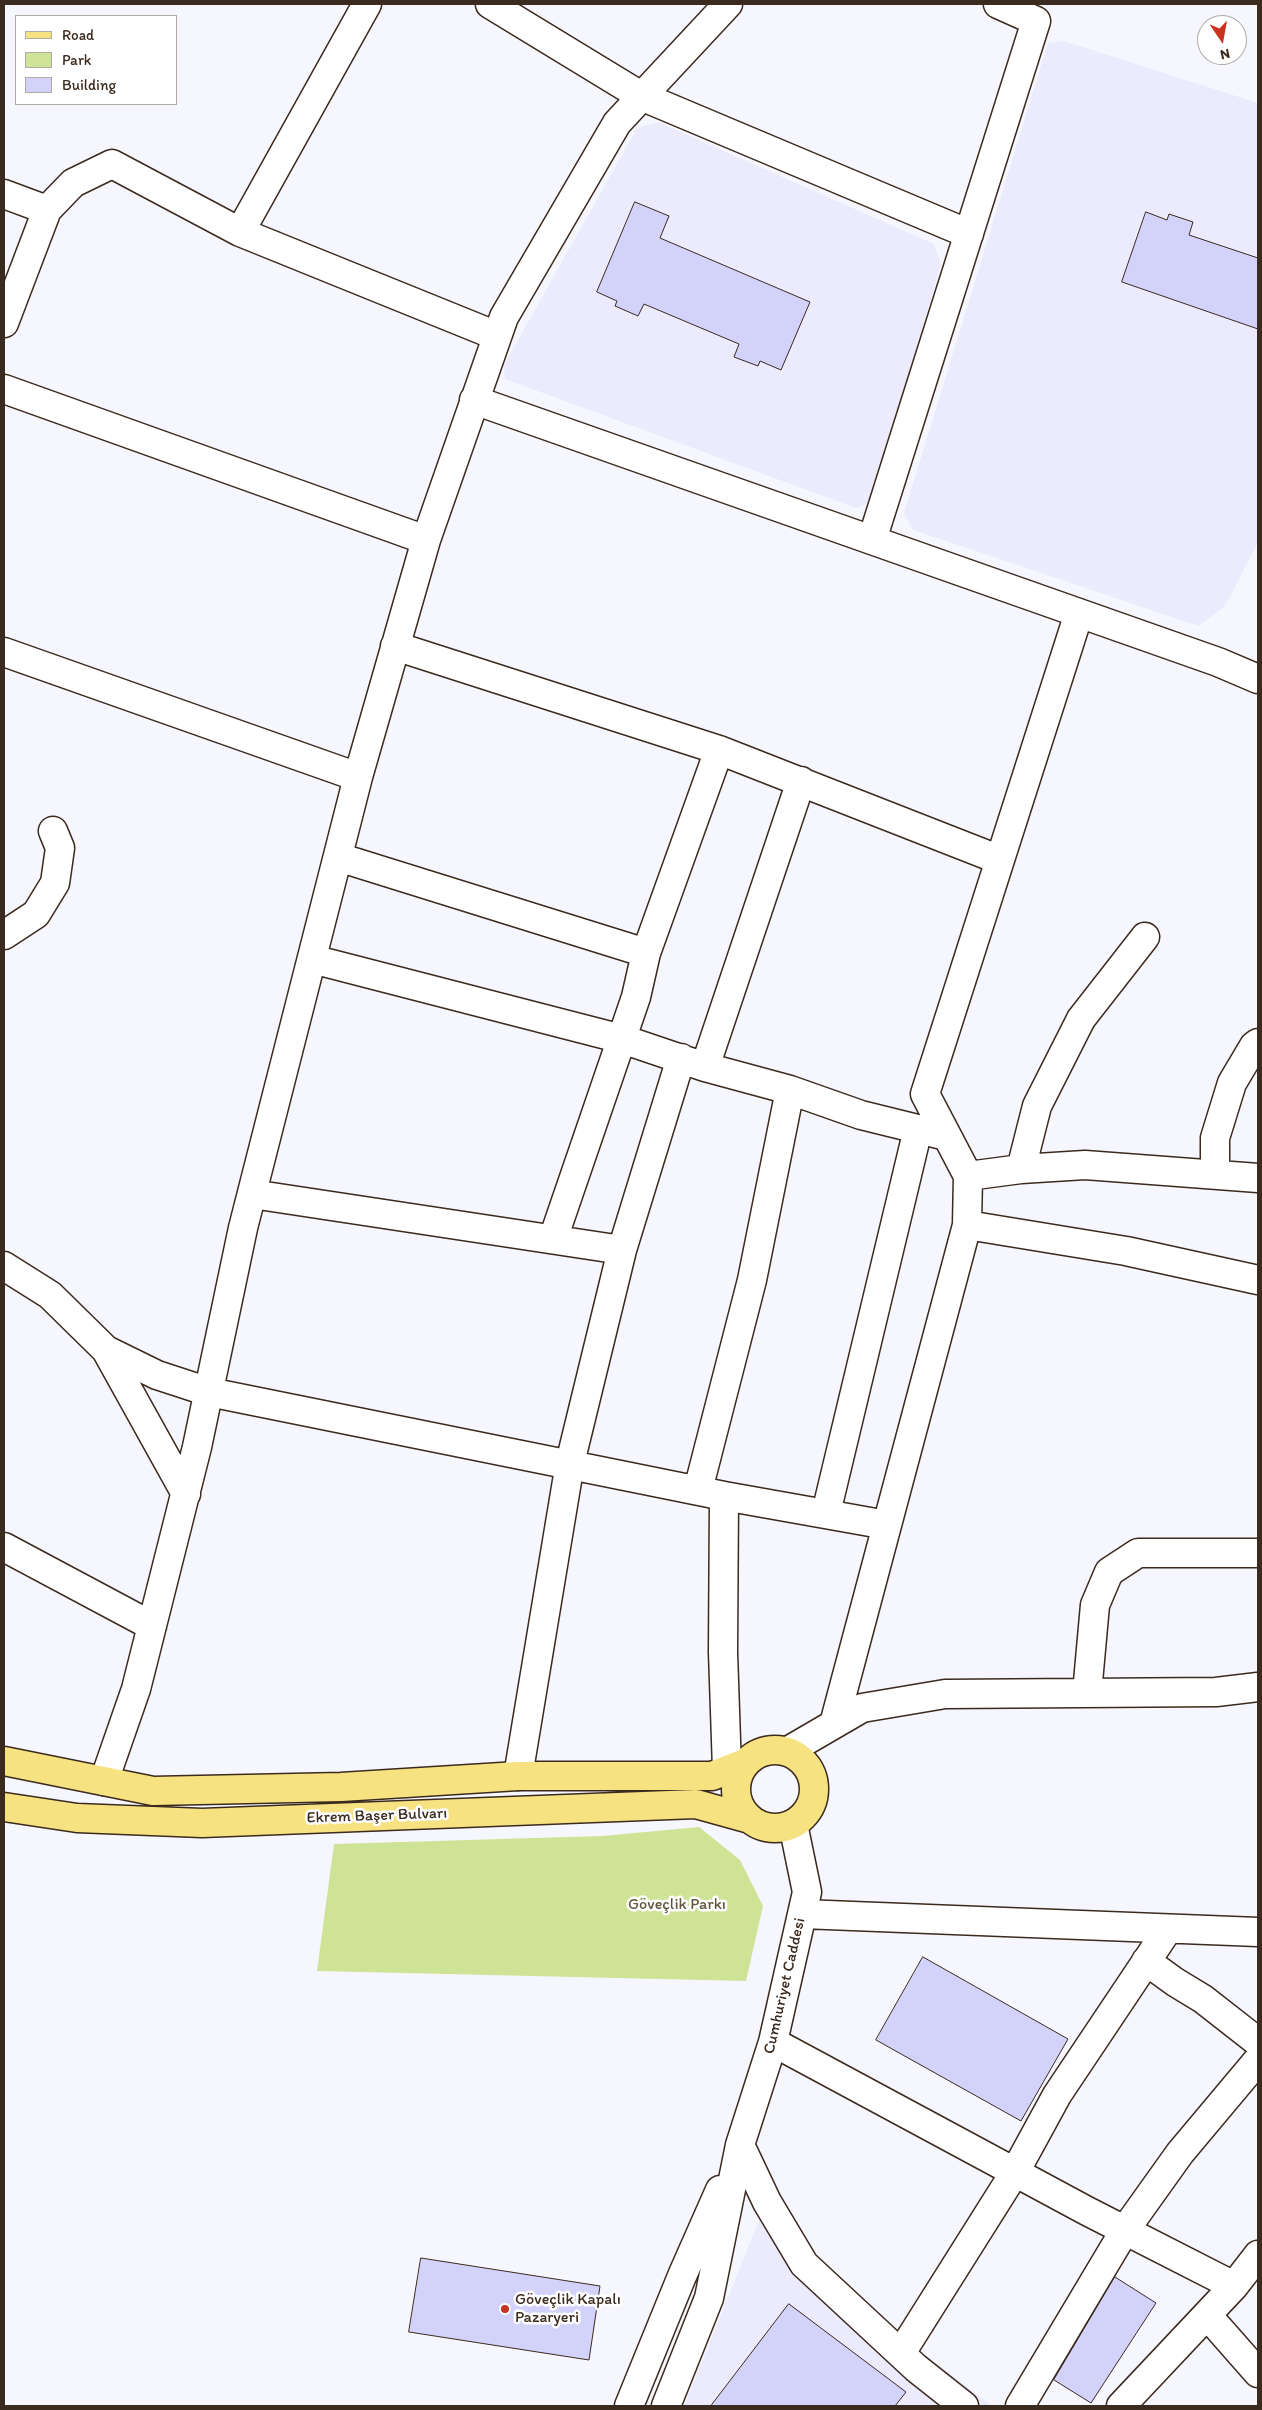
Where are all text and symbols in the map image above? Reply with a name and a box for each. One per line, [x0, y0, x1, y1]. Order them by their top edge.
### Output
legend [15, 15, 178, 105]
north arrow [1197, 15, 1247, 65]
text: Road [62, 26, 94, 44]
text: N [1219, 45, 1231, 63]
text: Park [62, 51, 92, 69]
text: Building [62, 76, 116, 94]
street label: Ekrem Başer Bulvarı [306, 1804, 448, 1828]
park label: Göveçlik Parkı [628, 1895, 726, 1915]
street label: Cumhuriyet Caddesi [760, 1916, 810, 2056]
place label: Göveçlik Kapalı Pazaryeri [515, 2290, 621, 2328]
marker: Göveçlik Kapalı Pazaryeri [499, 2303, 511, 2315]

